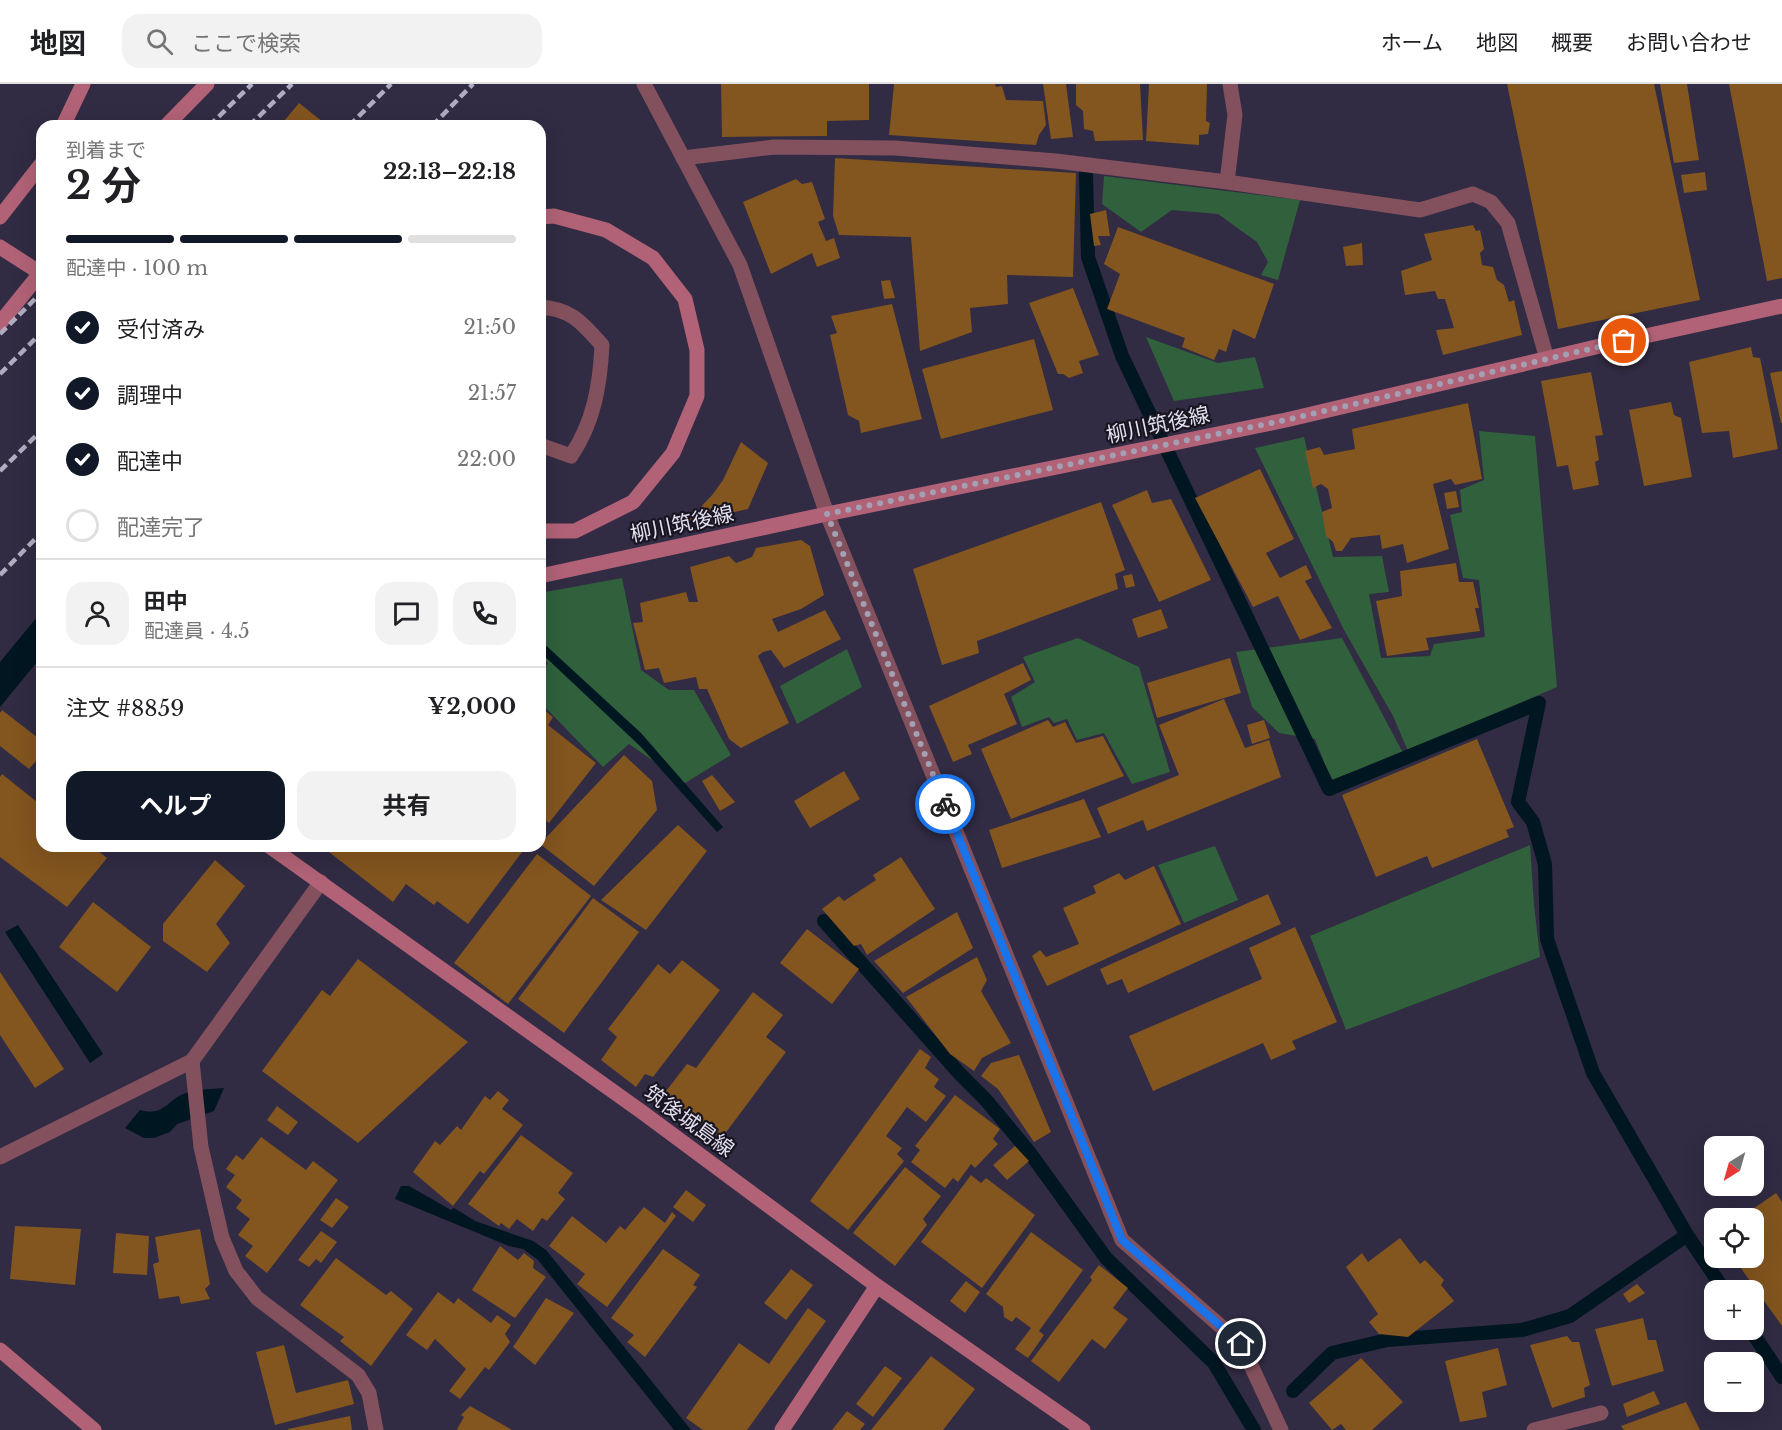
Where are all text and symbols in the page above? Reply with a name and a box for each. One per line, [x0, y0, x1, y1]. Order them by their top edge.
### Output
search box [122, 14, 542, 68]
icon: search [143, 25, 176, 58]
text: 地図 [30, 26, 86, 61]
text: ここで検索 [191, 30, 301, 57]
text: ホーム [1381, 30, 1443, 56]
text: 地図 [1476, 30, 1518, 56]
text: 概要 [1551, 30, 1593, 56]
text: お問い合わせ [1626, 30, 1752, 56]
text: 到着まで [66, 138, 146, 162]
text: 22:13–22:18 [383, 158, 516, 185]
text: 2 分 [66, 161, 141, 210]
text: 配達中 · 100 m [66, 256, 208, 280]
icon: check [66, 311, 99, 344]
text: 21:50 [463, 315, 516, 339]
pin [1598, 315, 1649, 366]
text: 受付済み [117, 316, 205, 343]
icon: bag [1607, 324, 1640, 357]
icon: check [66, 377, 99, 410]
text: 21:57 [468, 381, 516, 405]
text: 調理中 [117, 382, 183, 409]
street label: 柳川筑後線 [1104, 401, 1212, 449]
icon: check [66, 443, 99, 476]
text: 22:00 [457, 447, 516, 471]
text: 配達中 [117, 448, 183, 475]
street label: 柳川筑後線 [628, 500, 736, 548]
text: 配達完了 [117, 514, 205, 541]
button: person [66, 582, 129, 645]
button: chat [375, 582, 438, 645]
button: phone [453, 582, 516, 645]
text: 田中 [144, 588, 188, 615]
text: 配達員 · 4.5 [144, 619, 250, 643]
text: ¥2,000 [428, 693, 516, 720]
text: 注文 #8859 [66, 695, 184, 722]
button: ヘルプ [66, 771, 285, 840]
button: 共有 [297, 771, 516, 840]
courier [915, 774, 975, 834]
icon: bike [929, 788, 962, 821]
street label: 筑後城島線 [639, 1080, 739, 1162]
north arrow [1704, 1136, 1764, 1196]
map controls [1704, 1136, 1764, 1412]
button: locate [1704, 1208, 1764, 1268]
button: + [1704, 1280, 1764, 1340]
pin [1215, 1318, 1266, 1369]
icon: home [1224, 1327, 1257, 1360]
button: − [1704, 1352, 1764, 1412]

